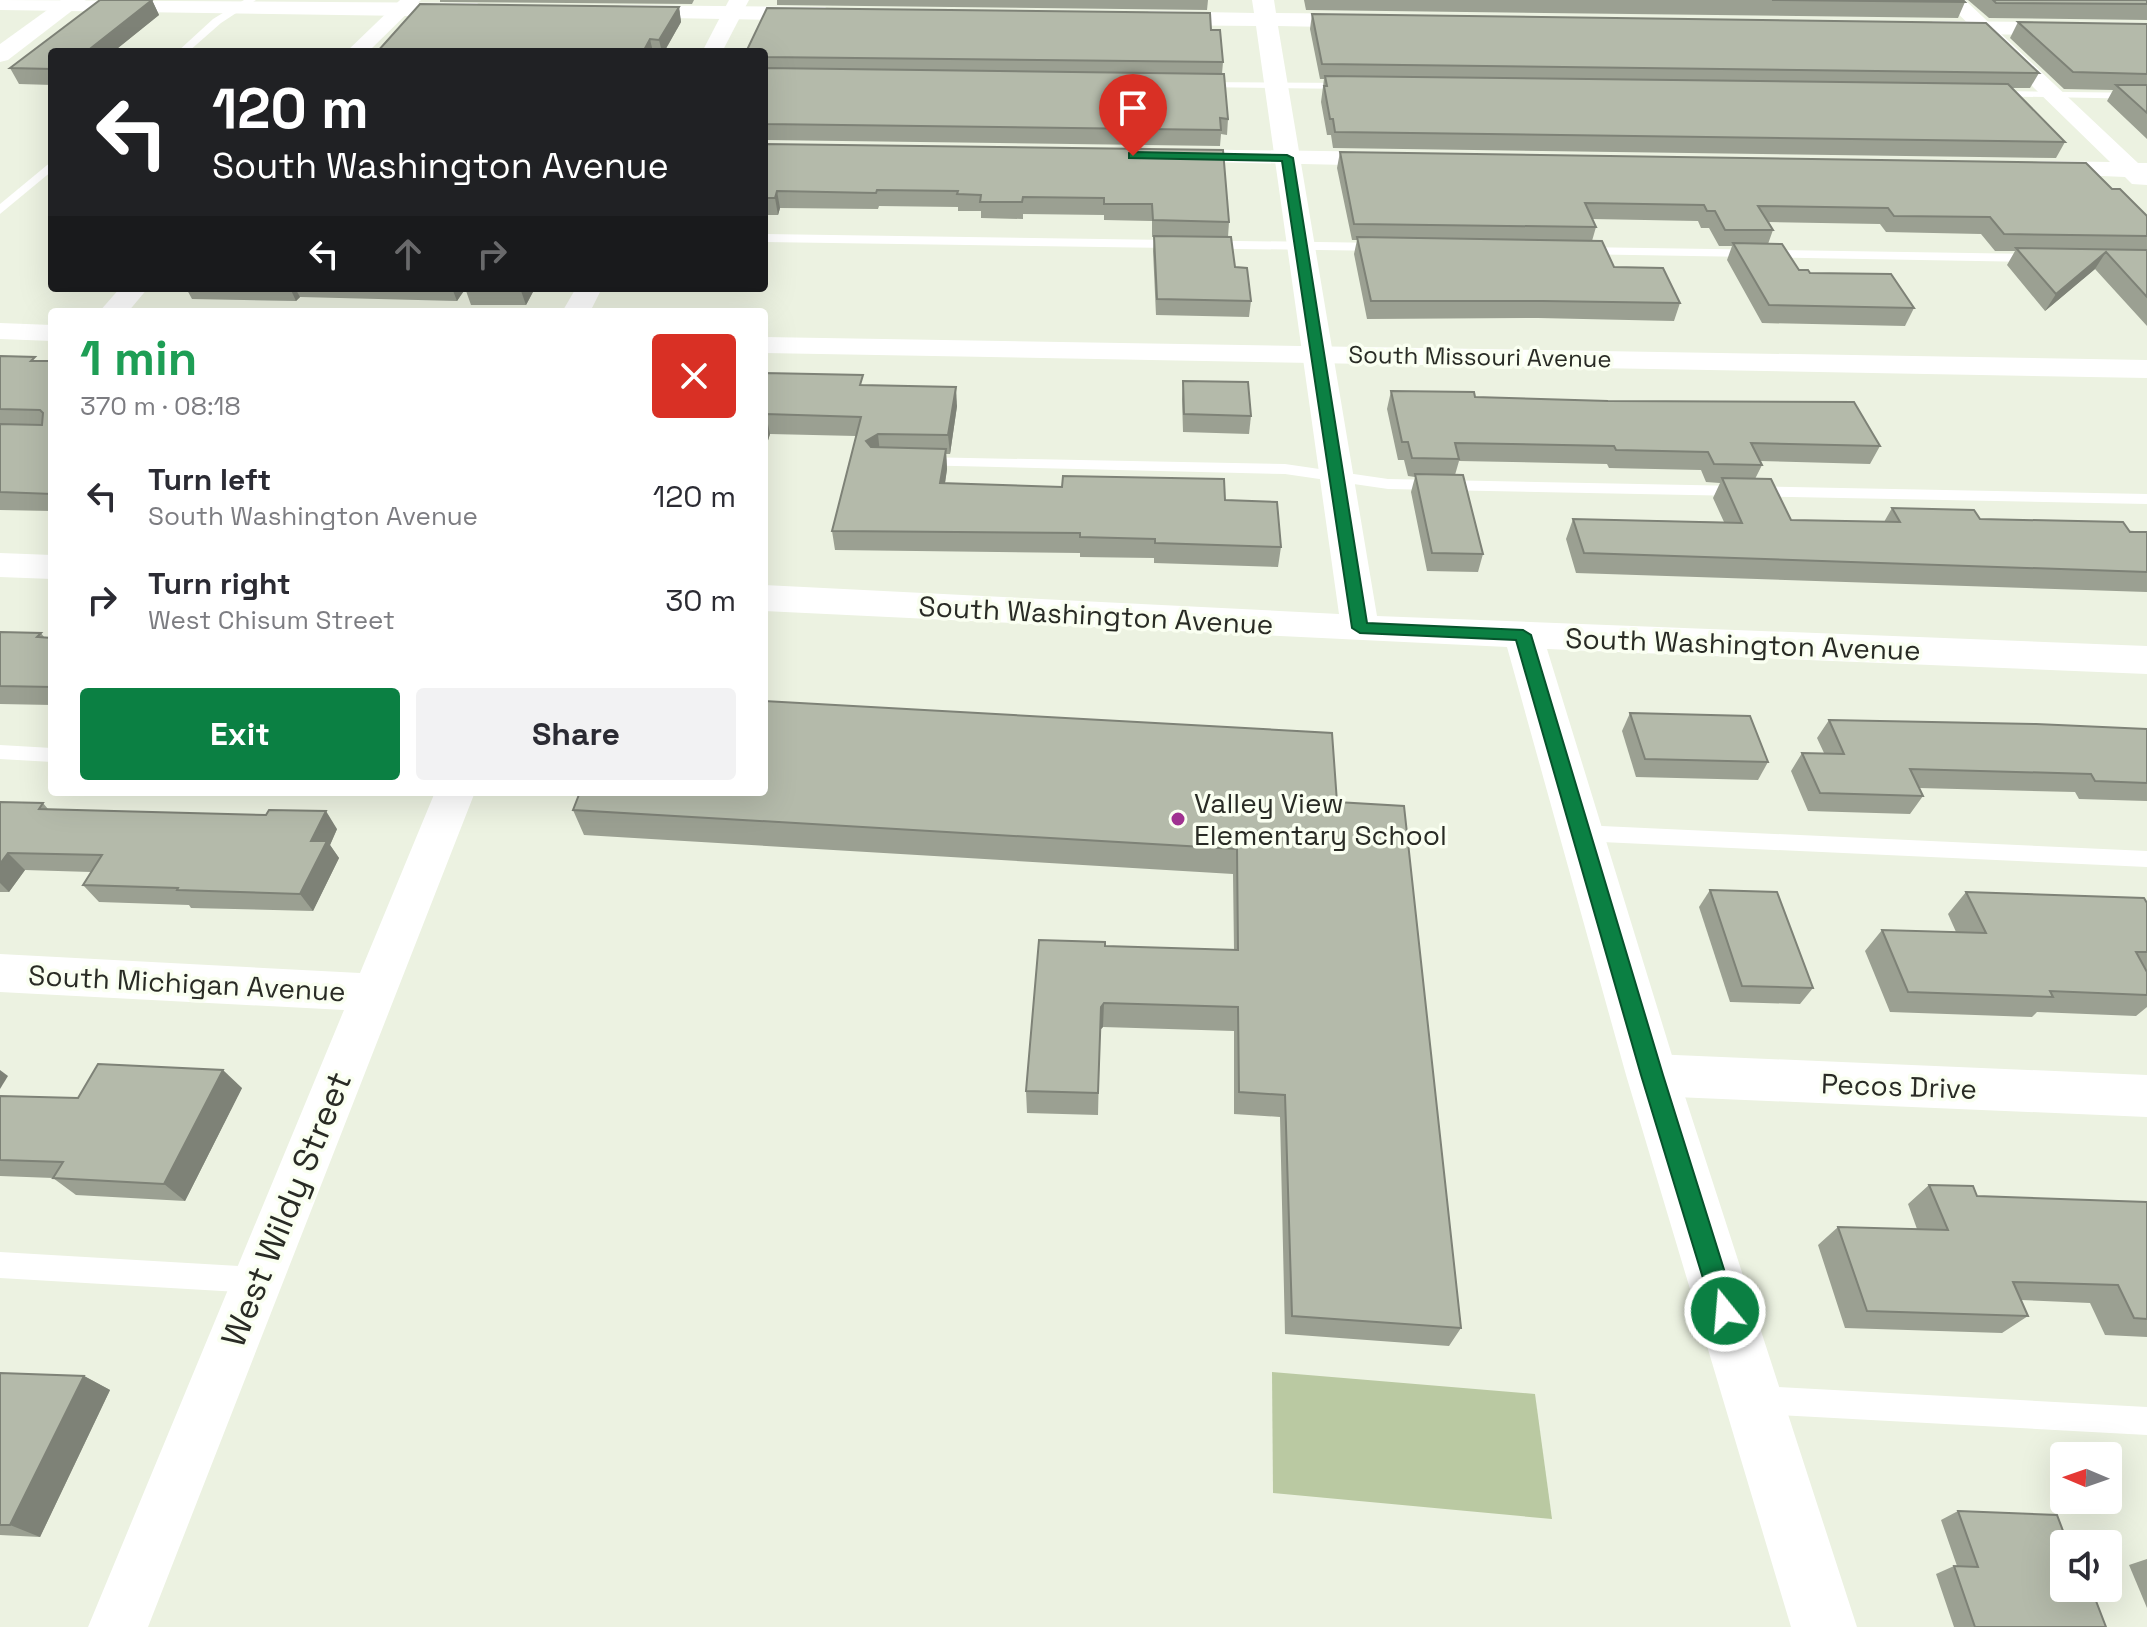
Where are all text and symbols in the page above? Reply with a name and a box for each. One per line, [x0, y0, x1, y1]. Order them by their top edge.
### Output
text: 120 m [212, 73, 369, 144]
pin [1099, 74, 1167, 156]
icon: left [80, 80, 184, 184]
icon: arrive [1111, 86, 1155, 130]
text: South Washington Avenue [212, 143, 669, 189]
icon: left [302, 232, 346, 276]
icon: ahead [386, 232, 430, 276]
icon: right [470, 232, 514, 276]
text: 1 min [80, 328, 197, 389]
button: close [652, 334, 736, 418]
street label: South Missouri Avenue [1348, 339, 1612, 374]
text: 370 m · 08:18 [80, 389, 241, 423]
text: Turn left [148, 460, 271, 499]
icon: left [80, 474, 124, 518]
text: 120 m [653, 477, 736, 516]
text: South Washington Avenue [148, 499, 478, 533]
text: Turn right [148, 564, 291, 603]
icon: right [80, 578, 124, 622]
text: 30 m [665, 581, 736, 620]
street label: South Washington Avenue [918, 588, 1274, 642]
text: West Chisum Street [148, 603, 395, 637]
street label: South Washington Avenue [1565, 620, 1921, 668]
button: Exit [80, 688, 400, 780]
button: Share [416, 688, 736, 780]
place label: Valley View Elementary School [1194, 785, 1447, 853]
marker: Valley View Elementary School [1169, 810, 1187, 828]
street label: South Michigan Avenue [27, 957, 347, 1009]
street label: West Wildy Street [212, 1065, 361, 1353]
street label: Pecos Drive [1820, 1065, 1978, 1107]
position arrow [1683, 1269, 1767, 1353]
north arrow [2050, 1442, 2122, 1514]
map controls [2050, 1442, 2122, 1602]
button: sound [2050, 1530, 2122, 1602]

